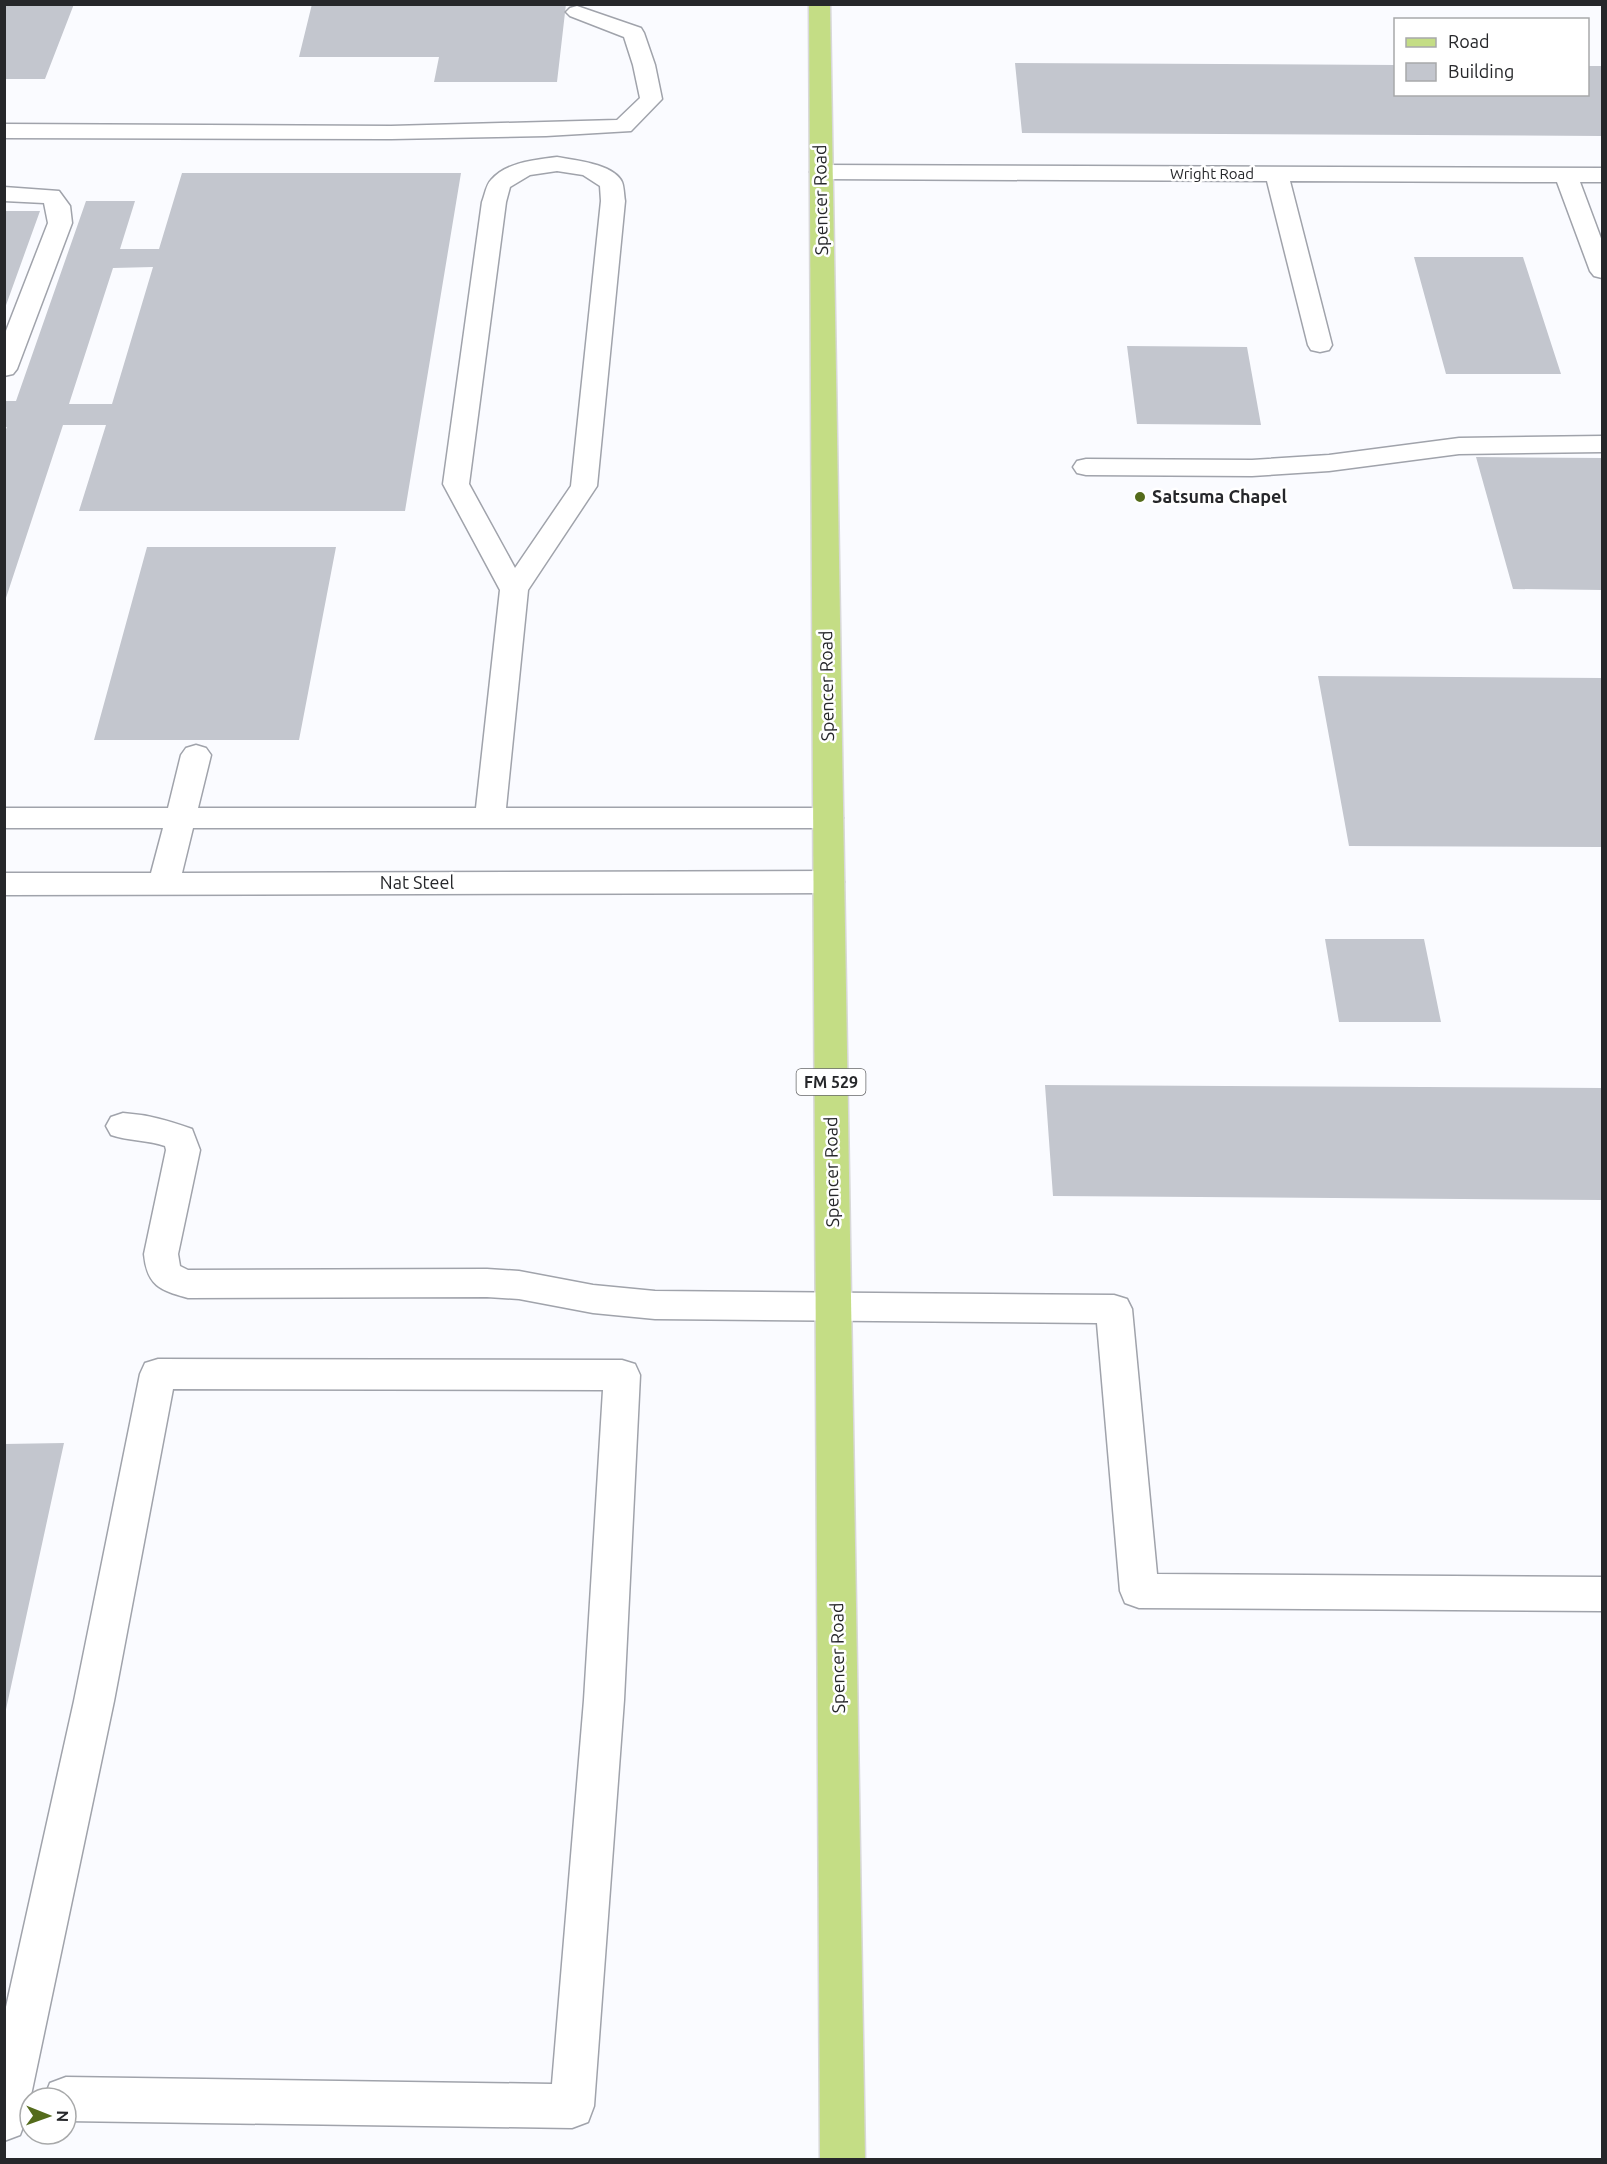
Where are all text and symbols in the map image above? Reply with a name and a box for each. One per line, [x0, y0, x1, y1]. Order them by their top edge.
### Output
legend [1394, 18, 1589, 96]
text: Road [1448, 31, 1490, 51]
text: Building [1448, 61, 1514, 81]
street label: Spencer Road [809, 144, 831, 256]
street label: Wright Road [1170, 165, 1254, 182]
place label: Satsuma Chapel [1152, 486, 1287, 506]
marker: Satsuma Chapel [1133, 490, 1147, 504]
street label: Spencer Road [815, 630, 837, 742]
street label: Nat Steel [380, 872, 454, 892]
road number: FM 529 [796, 1069, 866, 1095]
street label: Spencer Road [820, 1116, 842, 1228]
street label: Spencer Road [826, 1602, 848, 1714]
north arrow [18, 2086, 78, 2146]
text: N [54, 2110, 72, 2122]

